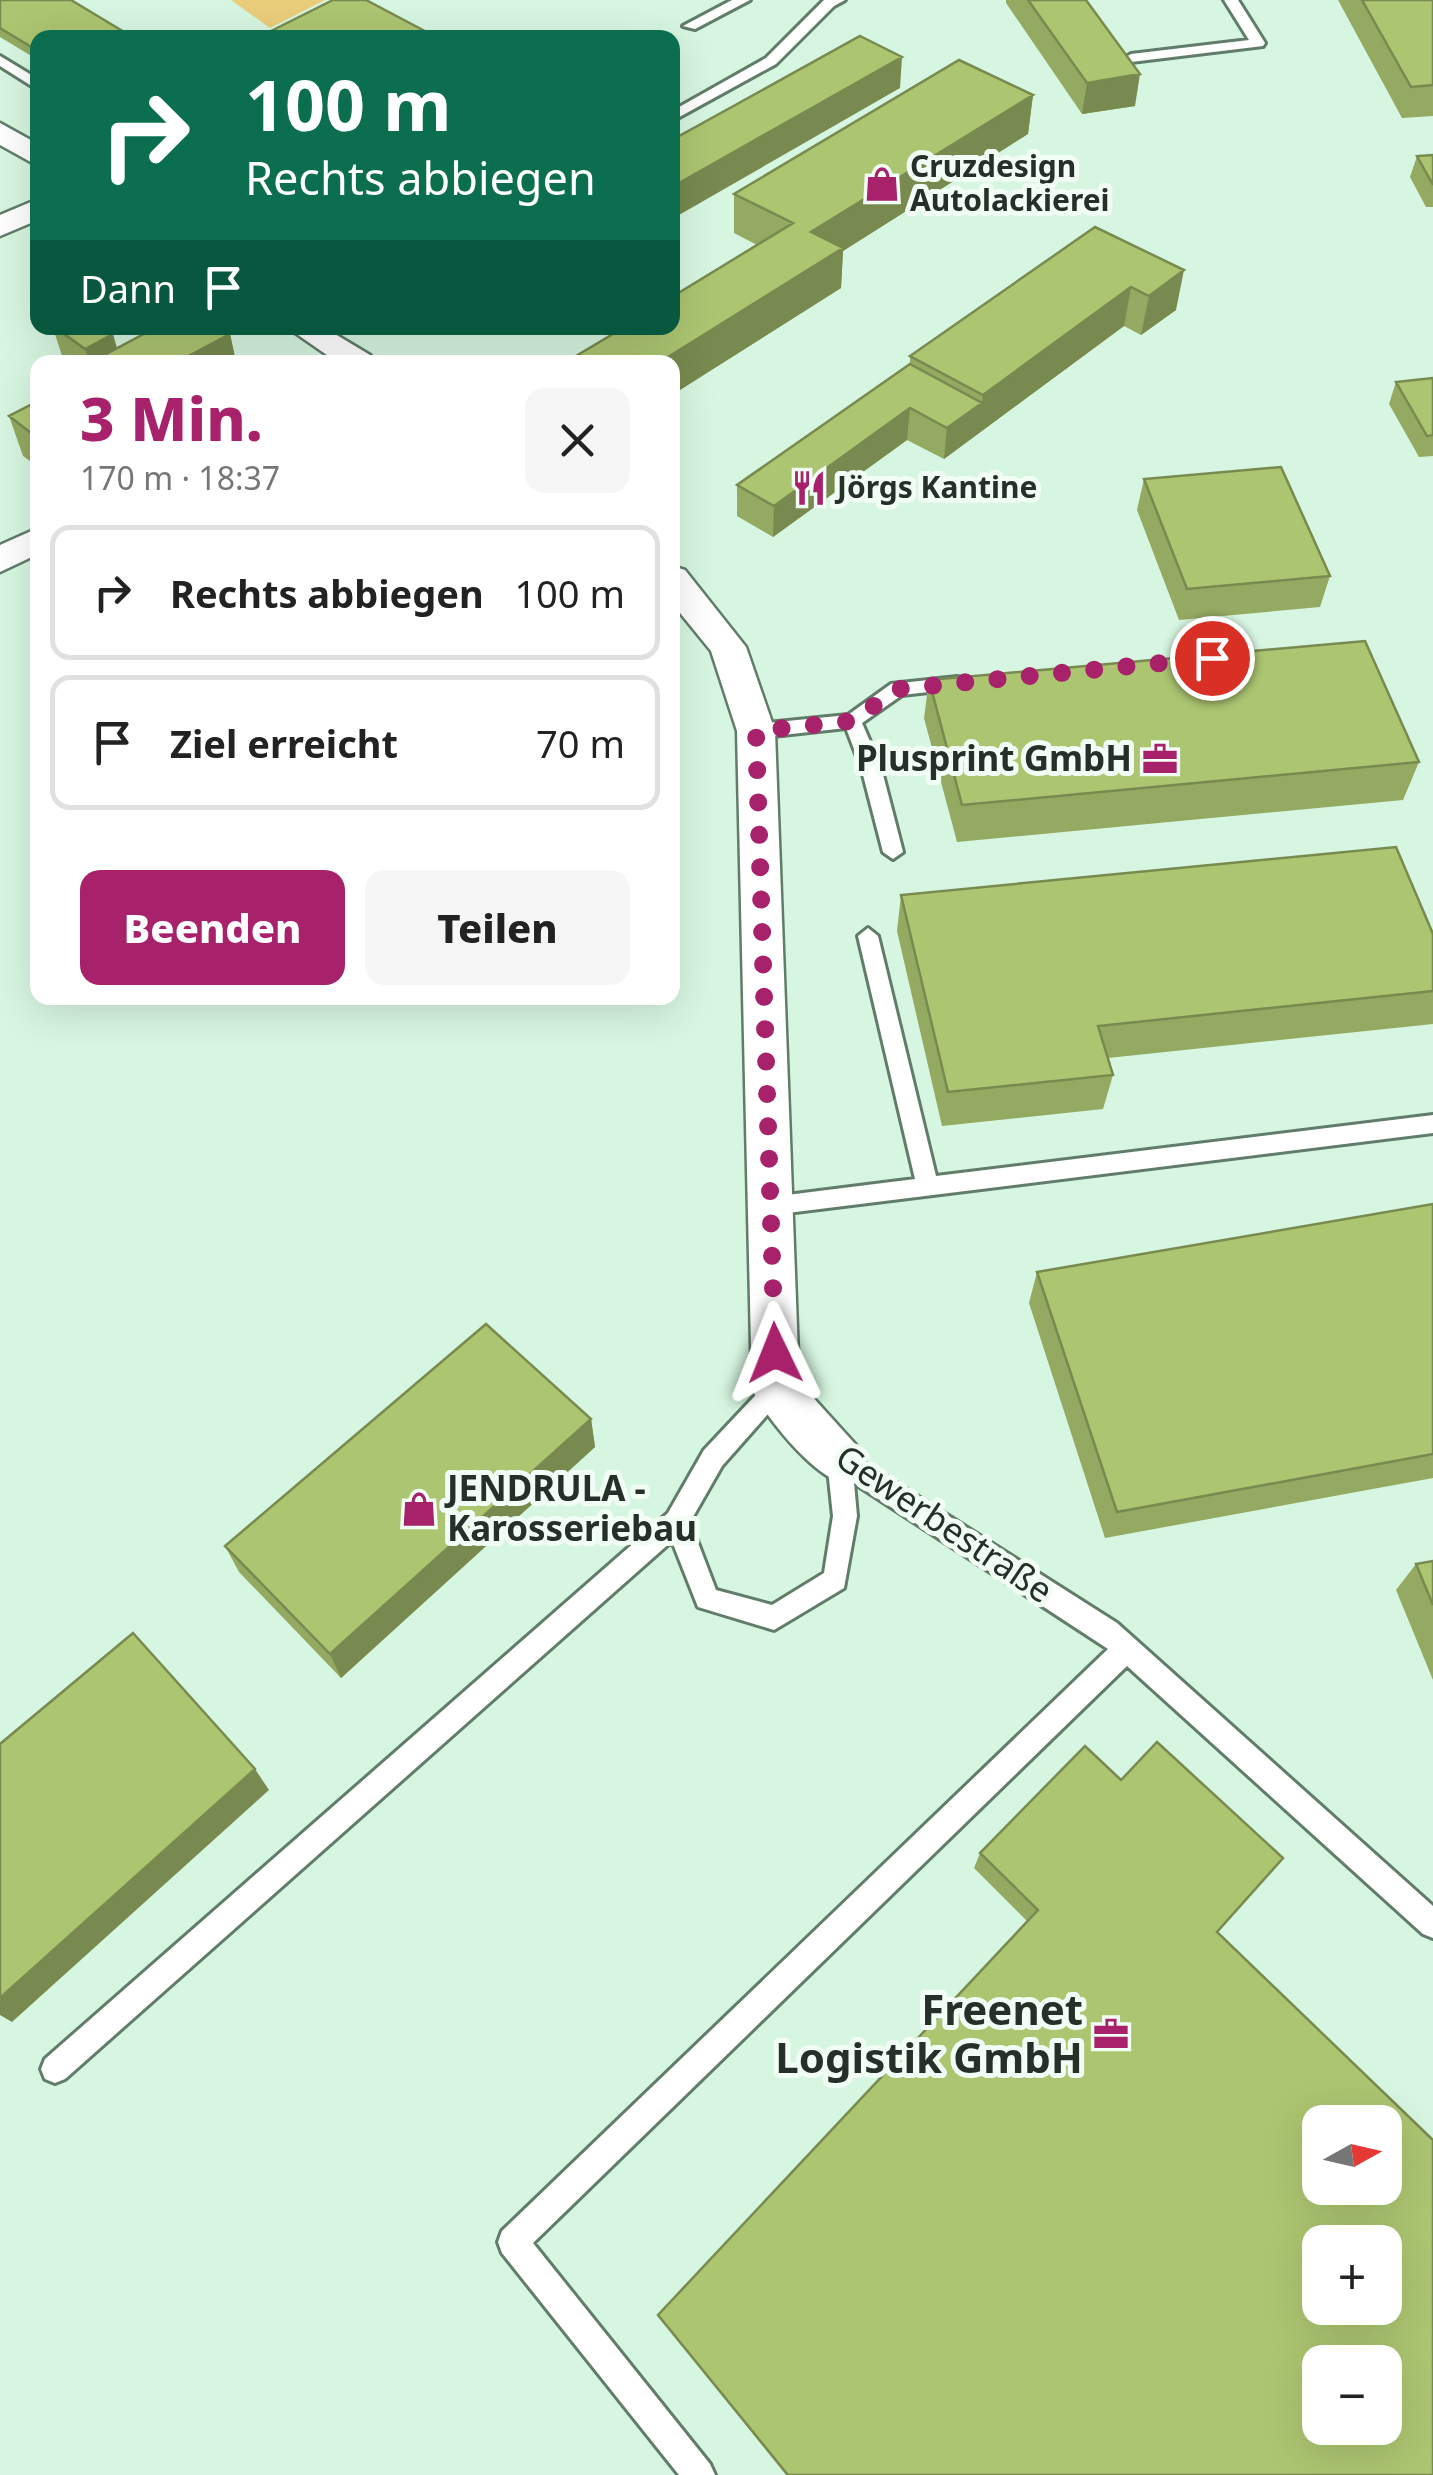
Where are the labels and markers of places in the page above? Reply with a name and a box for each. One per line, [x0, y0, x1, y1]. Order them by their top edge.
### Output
place label: Cruzdesign Autolackierei [910, 145, 1110, 220]
shop icon: Cruzdesign Autolackierei [863, 165, 901, 203]
place label: Jörgs Kantine [834, 466, 1037, 507]
restaurant icon: Jörgs Kantine [790, 469, 828, 507]
pin [1170, 616, 1255, 701]
place label: Plusprint GmbH [856, 734, 1132, 781]
office icon: Plusprint GmbH [1141, 740, 1179, 778]
place label: JENDRULA - Karosseriebau [444, 1464, 697, 1551]
shop icon: JENDRULA - Karosseriebau [400, 1490, 438, 1528]
place label: Freenet Logistik GmbH [775, 1980, 1083, 2085]
office icon: Freenet Logistik GmbH [1092, 2015, 1130, 2053]

